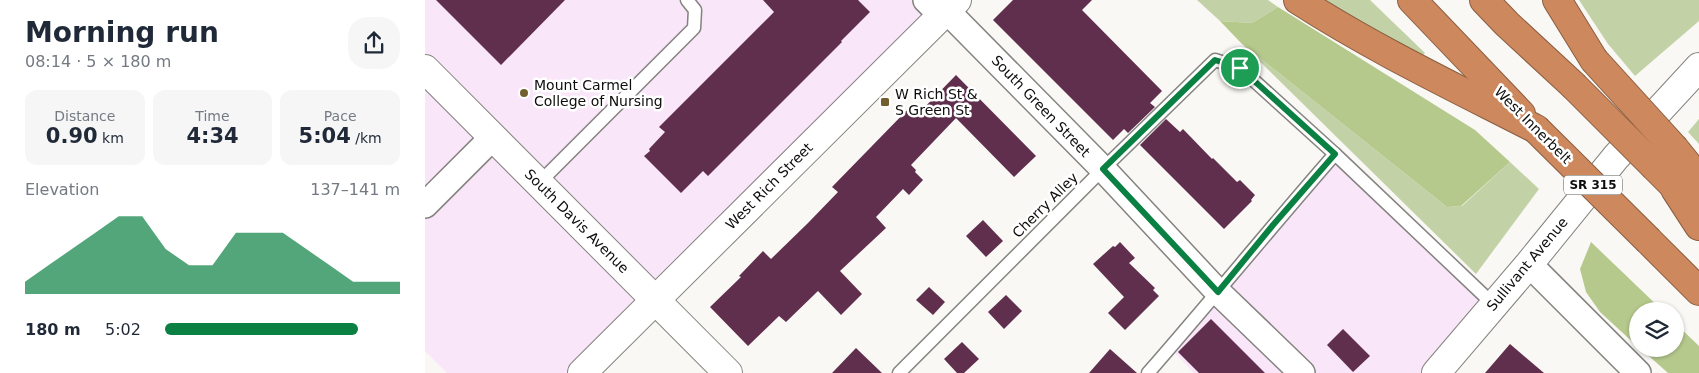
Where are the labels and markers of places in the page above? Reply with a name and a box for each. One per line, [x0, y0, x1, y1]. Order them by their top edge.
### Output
pin [1219, 47, 1261, 89]
place label: Mount Carmel College of Nursing [534, 77, 663, 109]
place label: W Rich St & S Green St [895, 86, 978, 118]
marker: Mount Carmel College of Nursing [518, 87, 530, 99]
marker: W Rich St & S Green St [879, 96, 891, 108]

